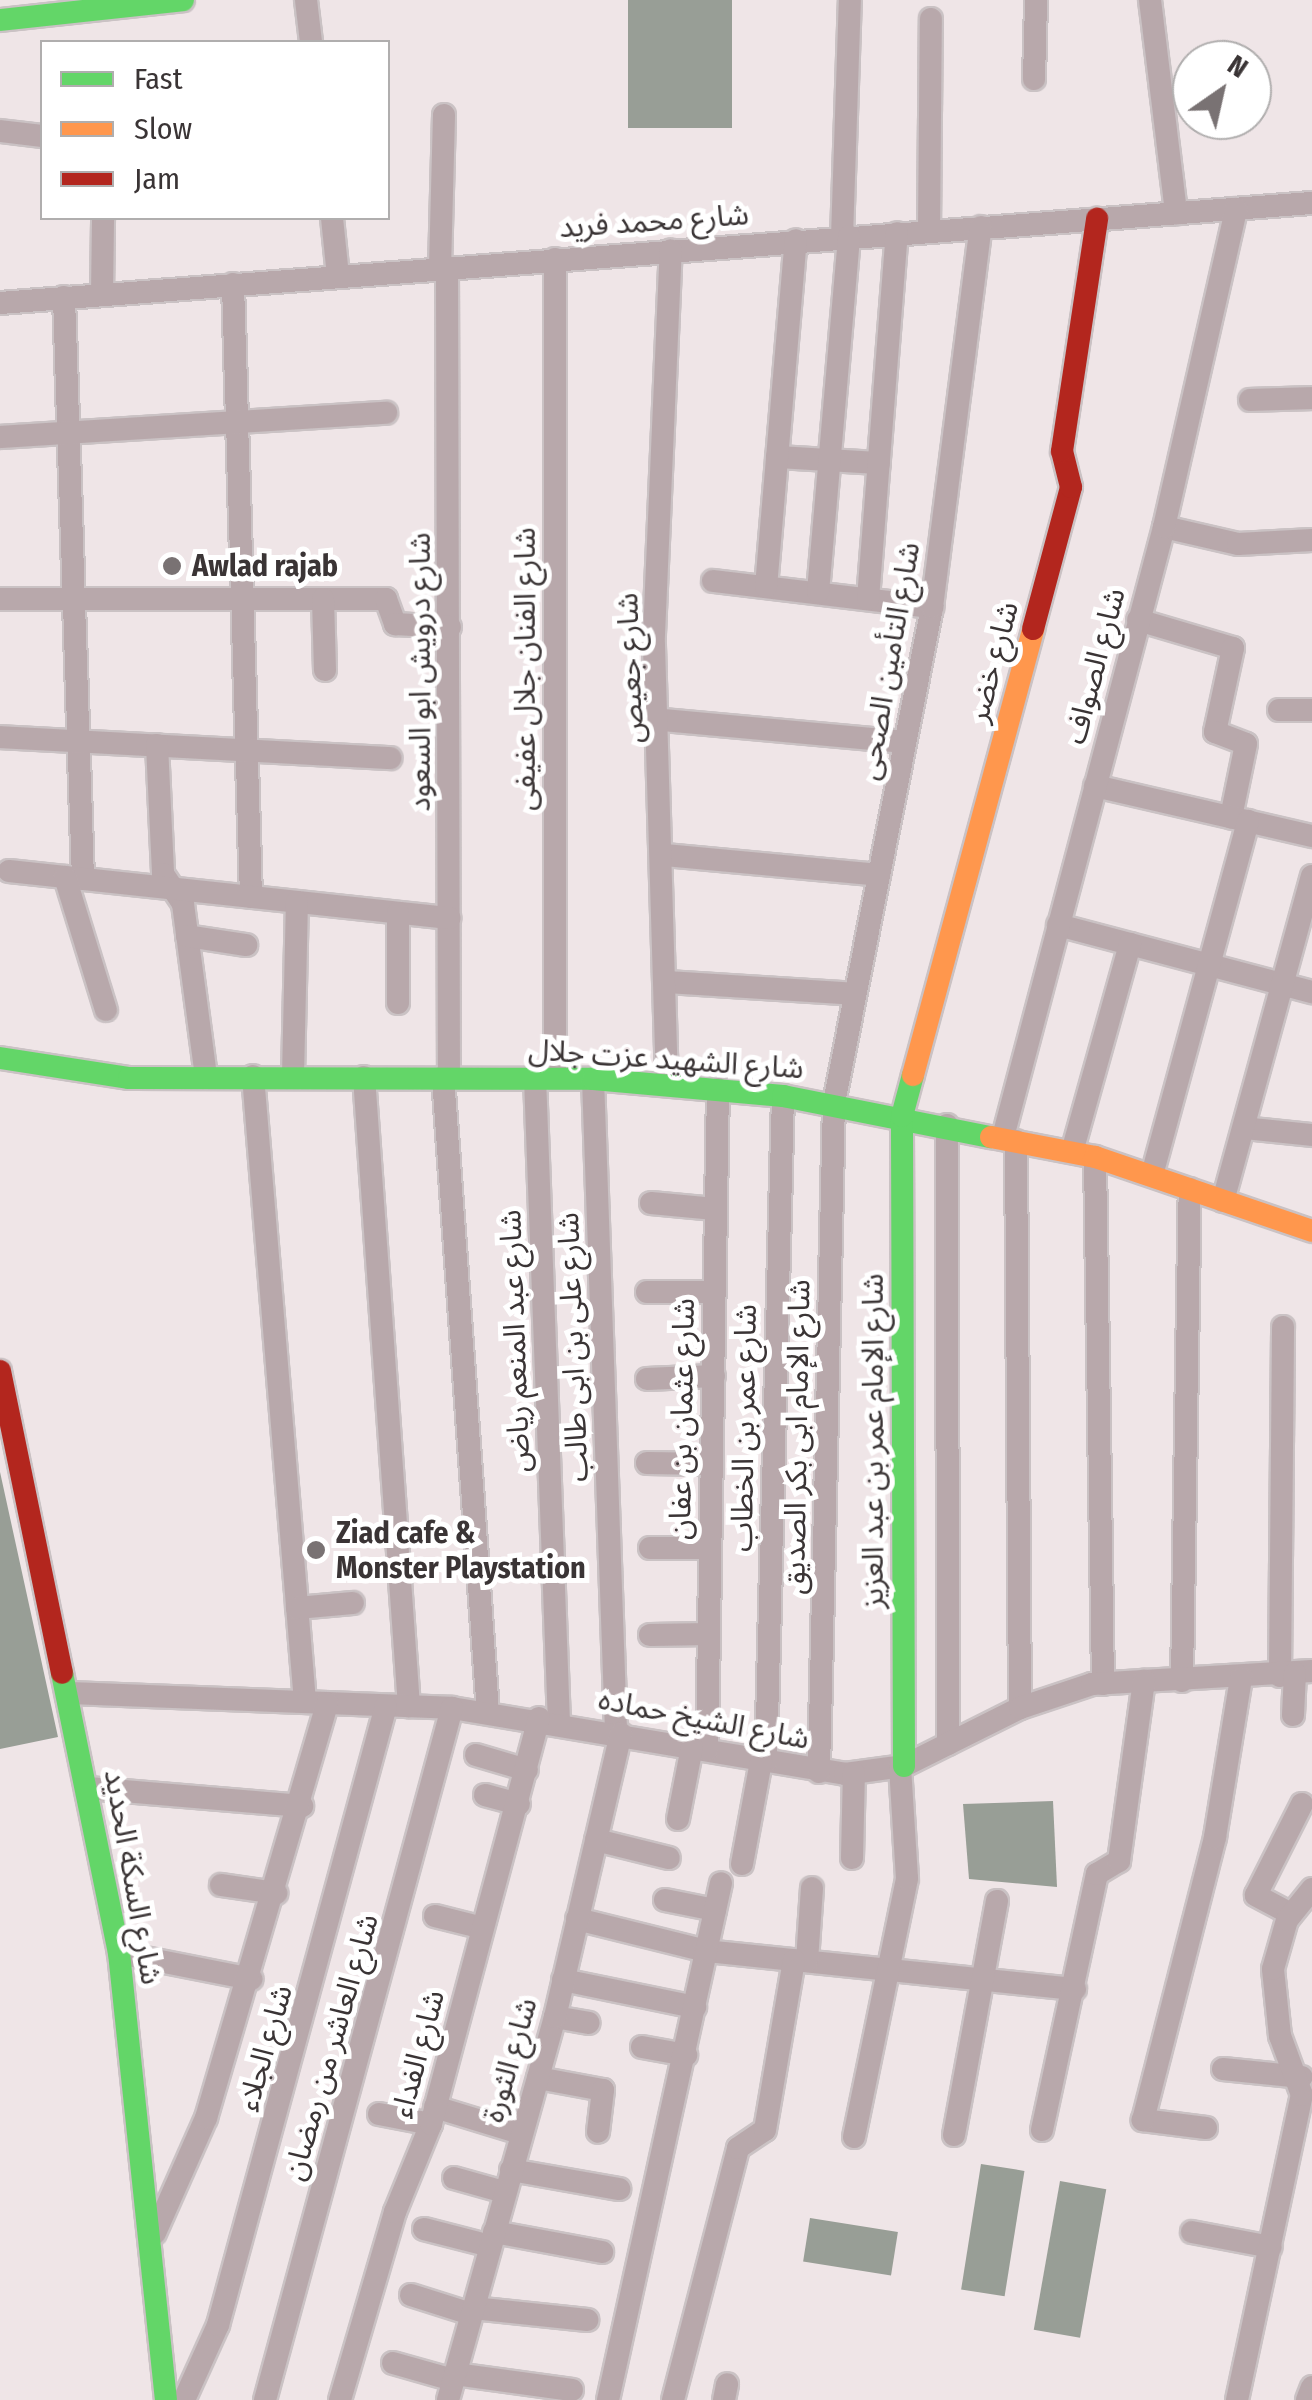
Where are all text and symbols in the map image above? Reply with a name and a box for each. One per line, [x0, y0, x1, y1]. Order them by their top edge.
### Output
legend [40, 40, 390, 220]
north arrow [1172, 40, 1272, 140]
text: N [1222, 48, 1254, 85]
text: Fast [134, 61, 182, 97]
text: Slow [134, 111, 192, 147]
text: Jam [134, 161, 180, 197]
street label: شارع محمد فريد [558, 196, 750, 246]
street label: شارع الفنان جلال عفيفى [507, 527, 543, 811]
street label: شارع درويش ابو السعود [402, 532, 438, 812]
street label: شارع التأمين الصحى [850, 539, 928, 783]
place label: Awlad rajab [192, 548, 338, 584]
marker: Awlad rajab [161, 555, 183, 577]
street label: شارع الصواف [1057, 584, 1133, 748]
street label: شارع جعيص [609, 592, 651, 744]
street label: شارع خضر [960, 598, 1026, 726]
street label: شارع الشهيد عزت جلال [527, 1031, 805, 1087]
street label: شارع عبد المنعم رياض [492, 1209, 538, 1473]
street label: شارع على بن ابى طالب [550, 1212, 596, 1482]
street label: شارع الإمام عمر بن عبد العزيز [855, 1273, 891, 1609]
street label: شارع الإمام ابى بكر الصديق [776, 1279, 818, 1595]
street label: شارع عثمان بن عفان [662, 1298, 702, 1540]
street label: شارع عمر بن الخطاب [724, 1304, 764, 1552]
place label: Ziad cafe & Monster Playstation [336, 1515, 586, 1586]
marker: Ziad cafe & Monster Playstation [305, 1539, 327, 1561]
street label: شارع الشيخ حماده [596, 1681, 812, 1757]
street label: شارع السكة الحديد [96, 1767, 170, 1987]
street label: شارع العاشر من رمضان [276, 1910, 386, 2184]
street label: شارع الجلاء [230, 1981, 300, 2115]
street label: شارع الفداء [384, 1986, 452, 2122]
street label: شارع الثورة [475, 1994, 545, 2126]

